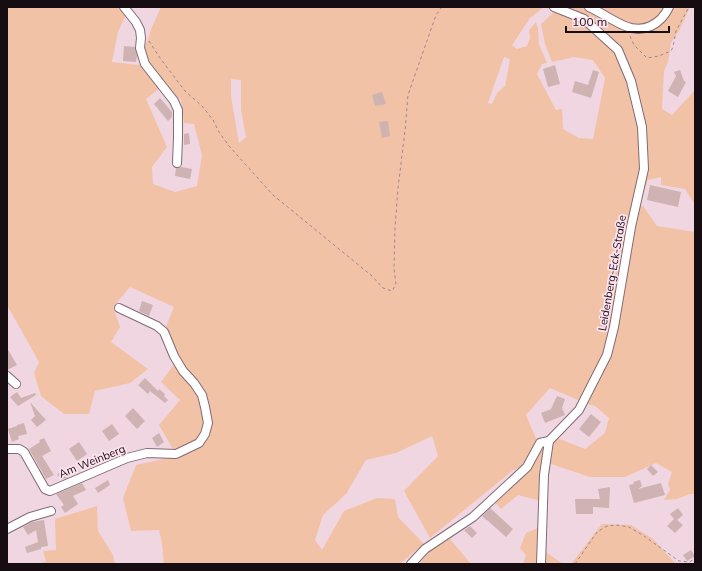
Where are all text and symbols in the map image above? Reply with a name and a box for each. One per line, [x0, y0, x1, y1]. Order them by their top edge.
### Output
scale bar [566, 8, 669, 34]
text: 100 m [572, 14, 607, 29]
street label: Leidenberg-Eck-Straße [595, 214, 629, 332]
street label: Am Weinberg [57, 441, 127, 481]

